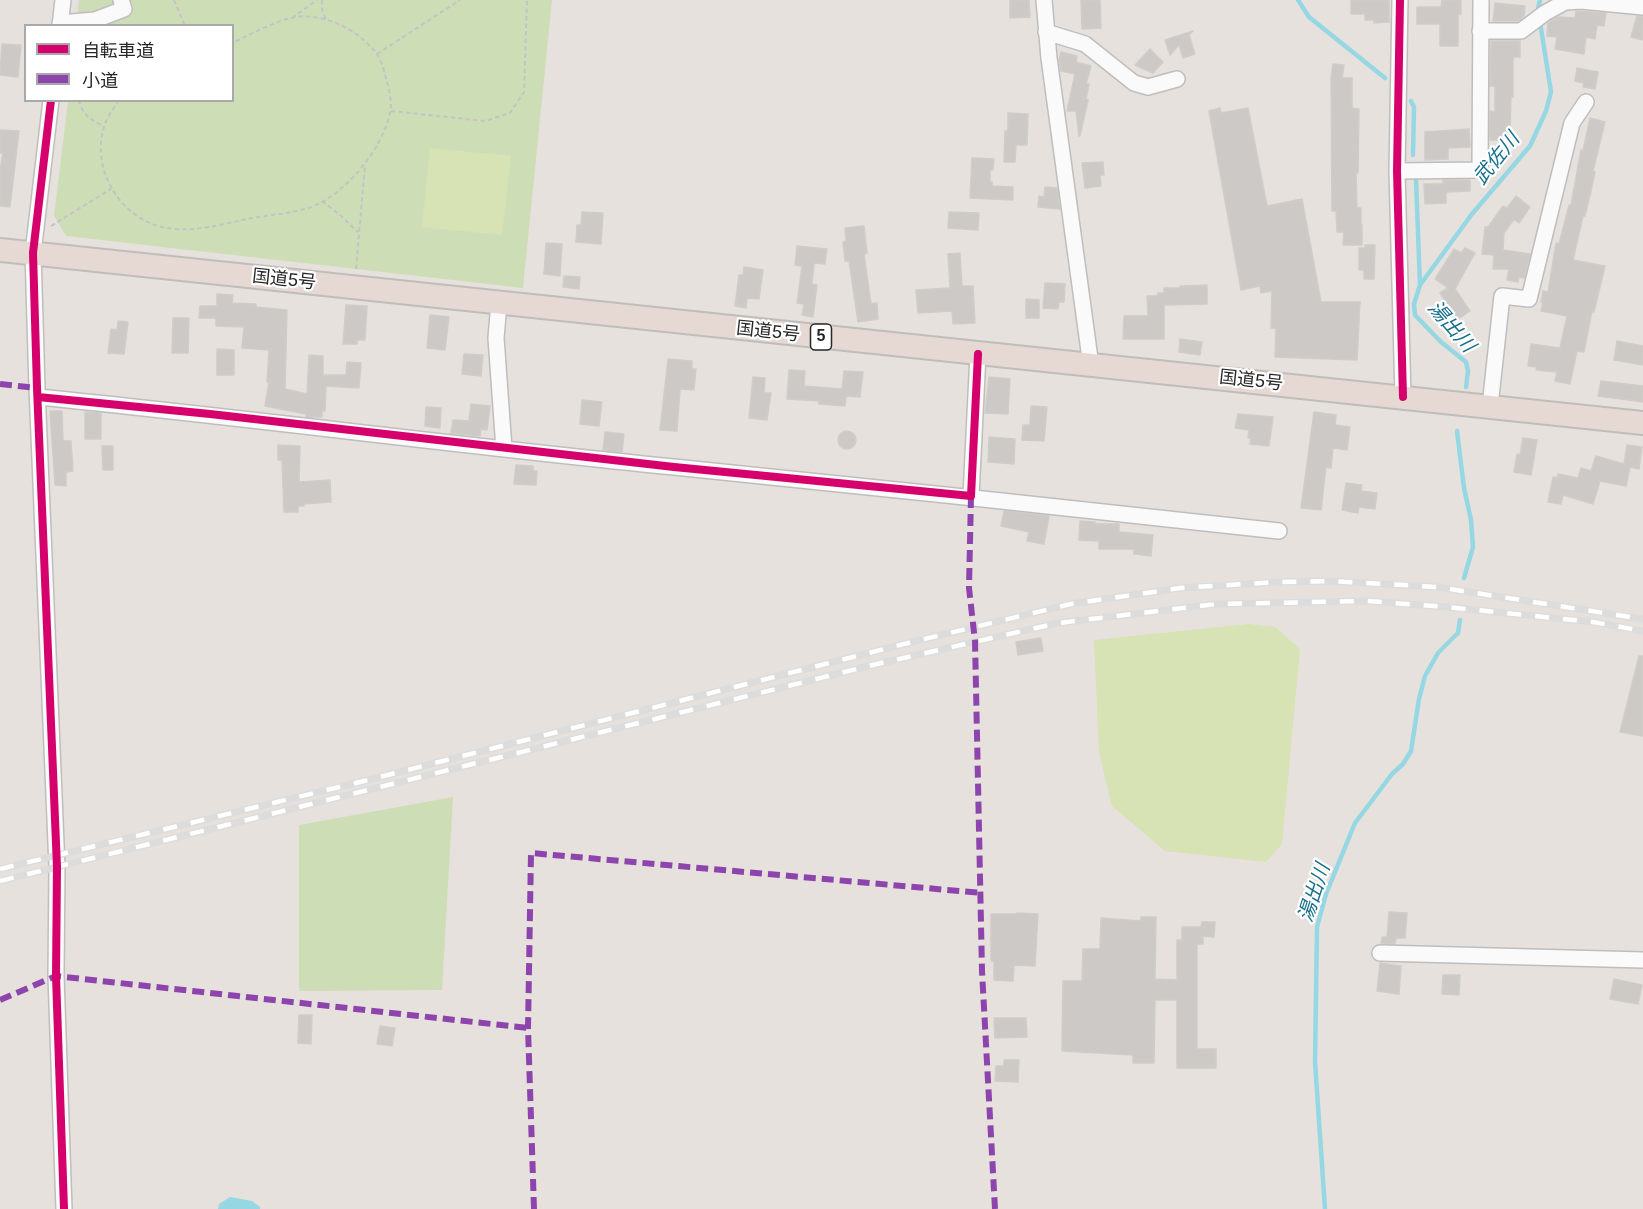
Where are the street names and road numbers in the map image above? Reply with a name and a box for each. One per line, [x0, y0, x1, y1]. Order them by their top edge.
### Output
street label: 国道5号 [251, 266, 317, 294]
street label: 国道5号 [735, 318, 801, 346]
road number: 5 [810, 324, 832, 350]
street label: 国道5号 [1218, 367, 1284, 395]

